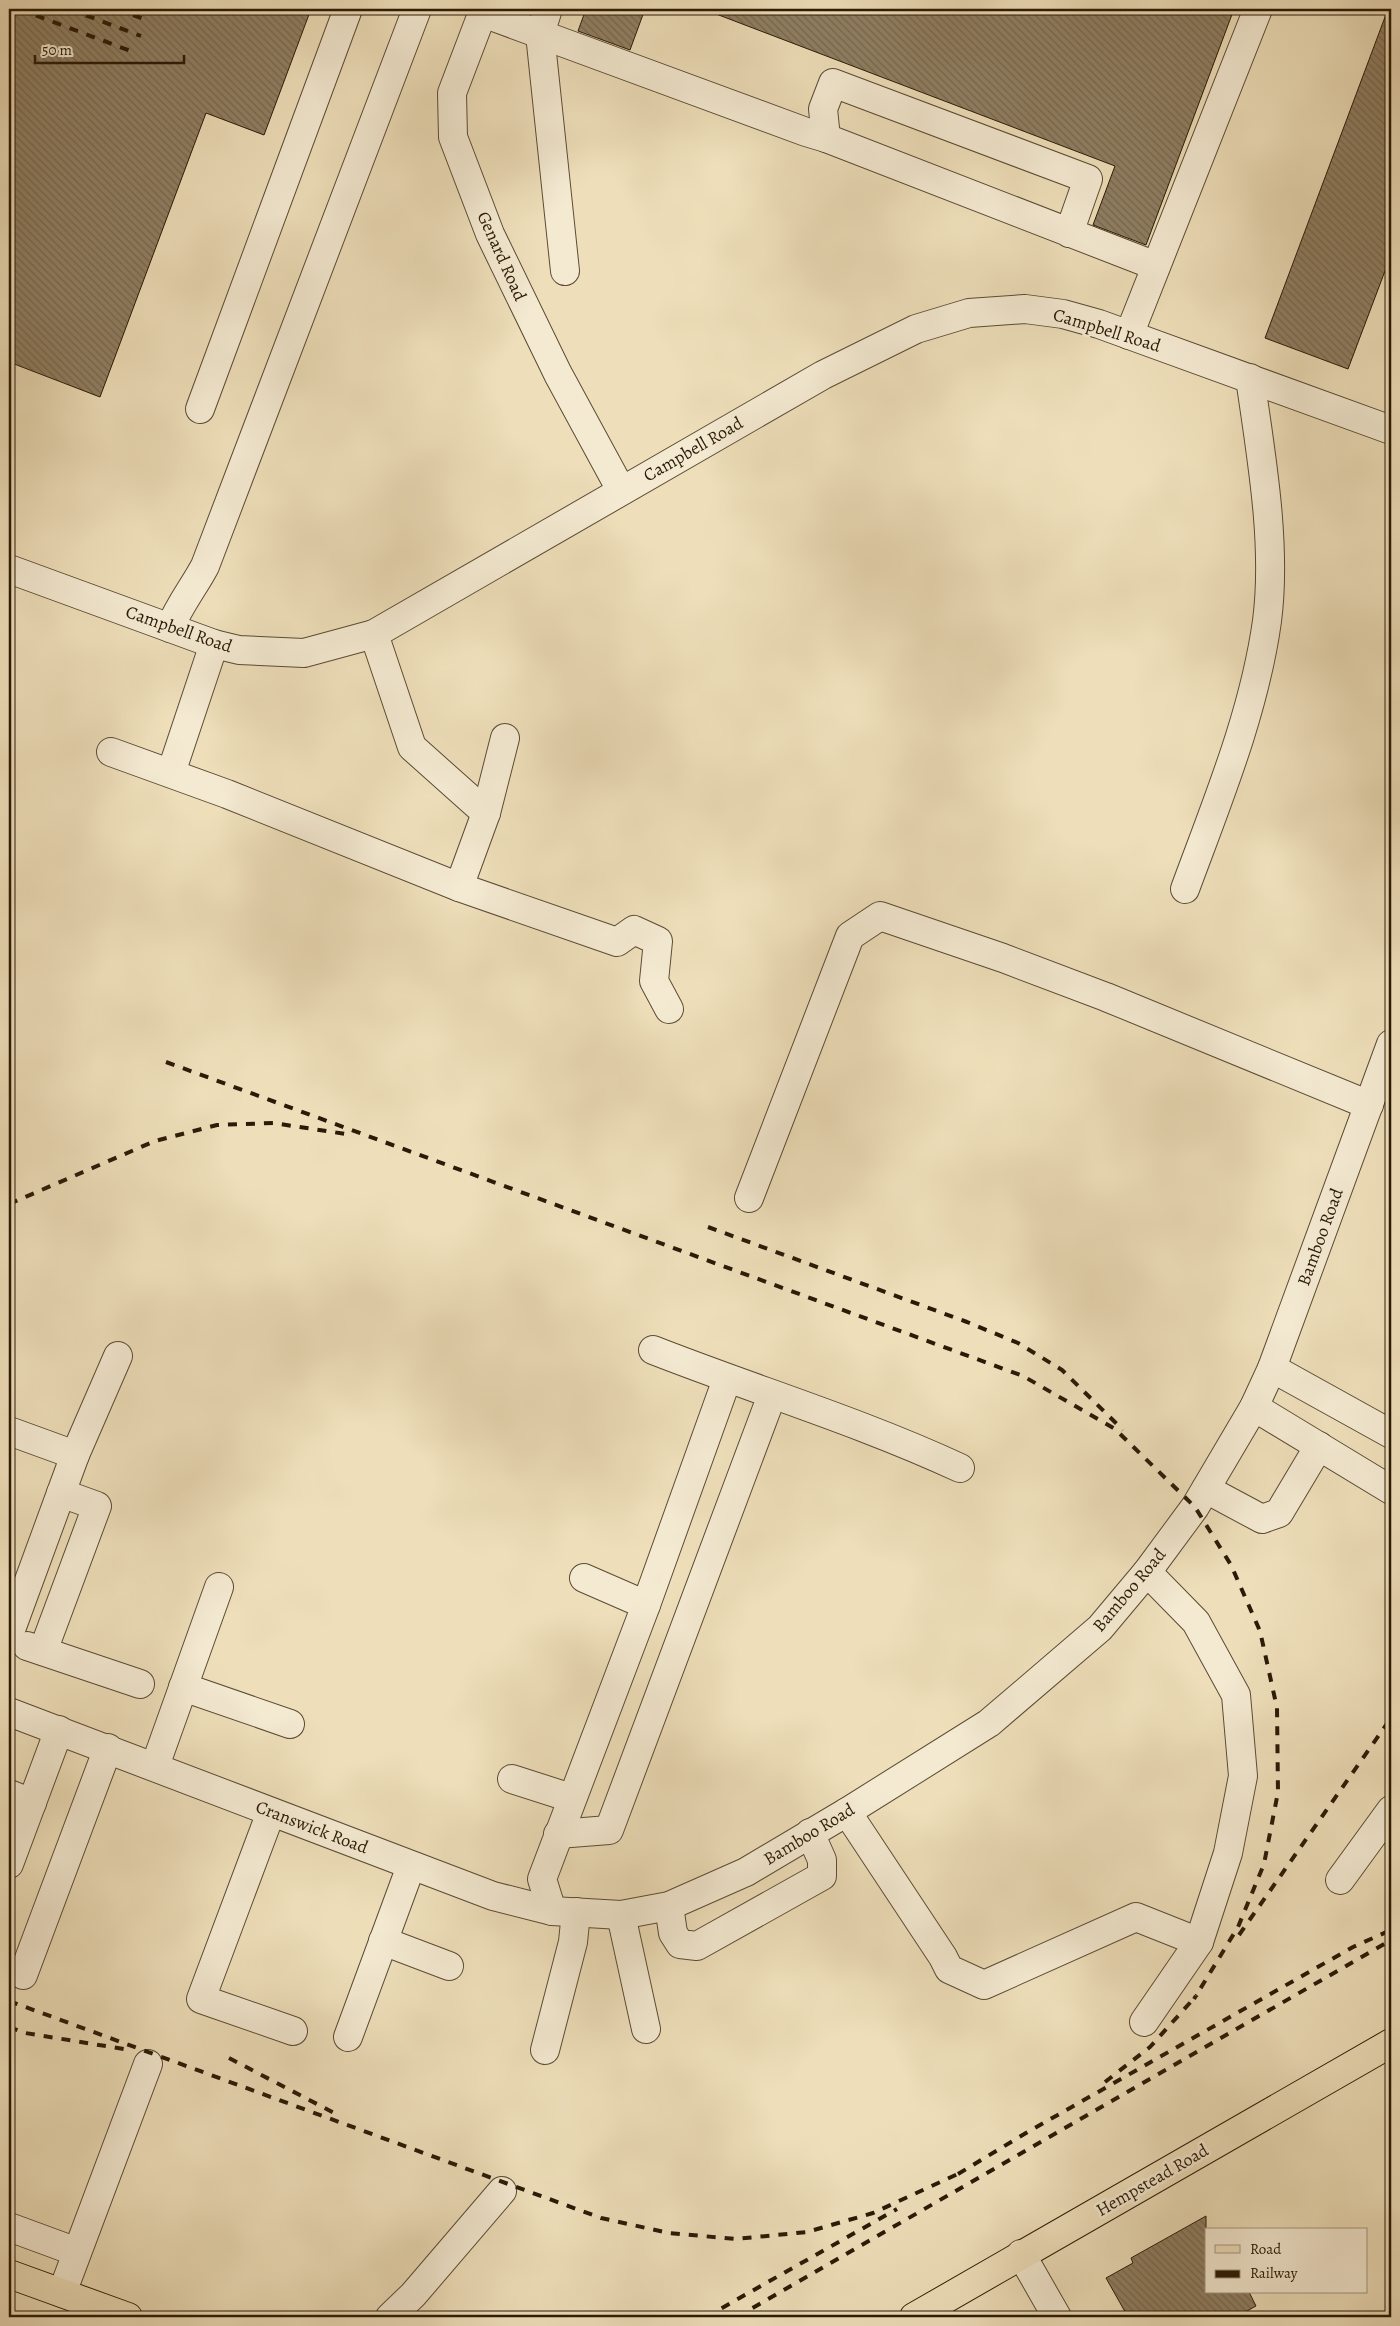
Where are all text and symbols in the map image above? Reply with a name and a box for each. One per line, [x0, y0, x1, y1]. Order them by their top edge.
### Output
scale bar [35, 32, 184, 64]
text: 50 m [42, 40, 72, 60]
street label: Genard Road [472, 208, 532, 305]
street label: Campbell Road [1050, 302, 1164, 358]
street label: Campbell Road [639, 411, 747, 487]
street label: Campbell Road [123, 600, 236, 659]
street label: Bamboo Road [1291, 1185, 1349, 1289]
street label: Bamboo Road [1087, 1543, 1171, 1637]
street label: Cranswick Road [252, 1795, 372, 1860]
street label: Bamboo Road [759, 1797, 859, 1871]
street label: Hempstead Road [1091, 2138, 1213, 2222]
legend [1205, 2228, 1368, 2294]
text: Road [1250, 2239, 1282, 2259]
text: Railway [1250, 2263, 1298, 2283]

